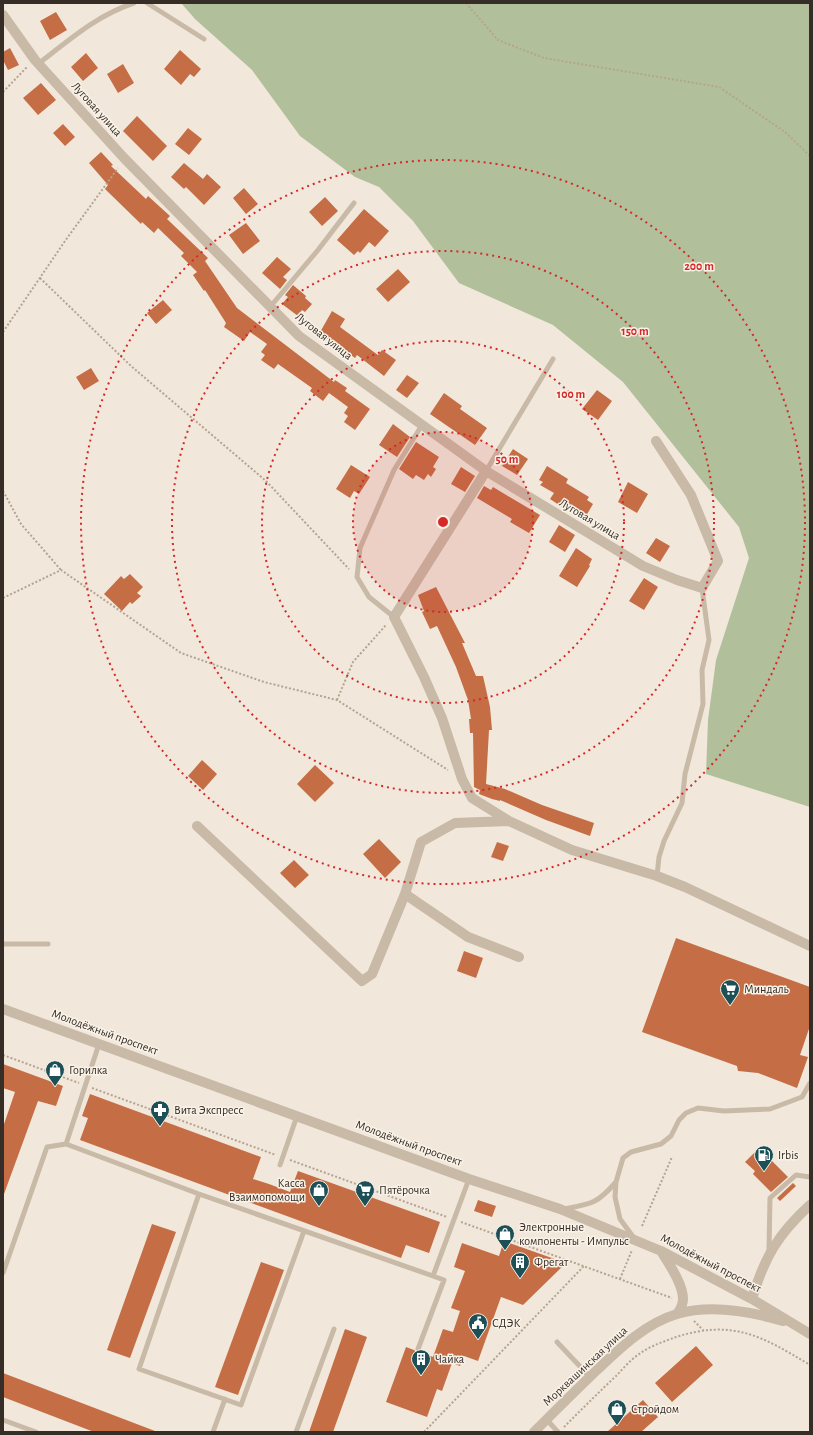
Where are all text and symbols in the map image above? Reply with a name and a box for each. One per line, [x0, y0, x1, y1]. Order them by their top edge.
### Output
street label: Луговая улица [69, 80, 125, 140]
text: 200 m [684, 260, 714, 272]
street label: Луговая улица [293, 310, 355, 363]
text: 150 m [621, 325, 649, 337]
text: 100 m [557, 388, 585, 400]
text: 50 m [496, 453, 519, 465]
street label: Луговая улица [557, 496, 623, 543]
centre of rings [436, 515, 450, 529]
supermarket icon: Миндаль [719, 978, 741, 1006]
place label: Миндаль [744, 983, 789, 995]
street label: Молодёжный проспект [50, 1007, 160, 1057]
shop icon: Горилка [44, 1059, 66, 1087]
place label: Горилка [69, 1064, 108, 1076]
pharmacy icon: Вита Экспресс [149, 1099, 171, 1127]
place label: Вита Экспресс [174, 1104, 243, 1116]
street label: Молодёжный проспект [354, 1118, 464, 1168]
fuel station icon: Irbis [753, 1144, 775, 1172]
place label: Irbis [778, 1149, 799, 1161]
place label: Касса Взаимопомощи [229, 1177, 306, 1203]
shop icon: Касса Взаимопомощи [308, 1179, 330, 1207]
supermarket icon: Пятёрочка [354, 1179, 376, 1207]
place label: Пятёрочка [379, 1184, 431, 1196]
place label: Электронные компоненты - Импульс [519, 1221, 629, 1248]
shop icon: Электронные компоненты - Импульс [494, 1223, 516, 1251]
street label: Молодёжный проспект [659, 1231, 764, 1295]
building icon: Фрегат [509, 1251, 531, 1279]
place label: Фрегат [534, 1256, 569, 1268]
public building icon: СДЭК [467, 1312, 489, 1340]
place label: СДЭК [492, 1317, 521, 1329]
street label: Морквашинская улица [541, 1324, 631, 1409]
building icon: Чайка [410, 1348, 432, 1376]
place label: Чайка [435, 1353, 465, 1365]
shop icon: Стройдом [606, 1398, 628, 1426]
place label: Стройдом [631, 1403, 679, 1415]

